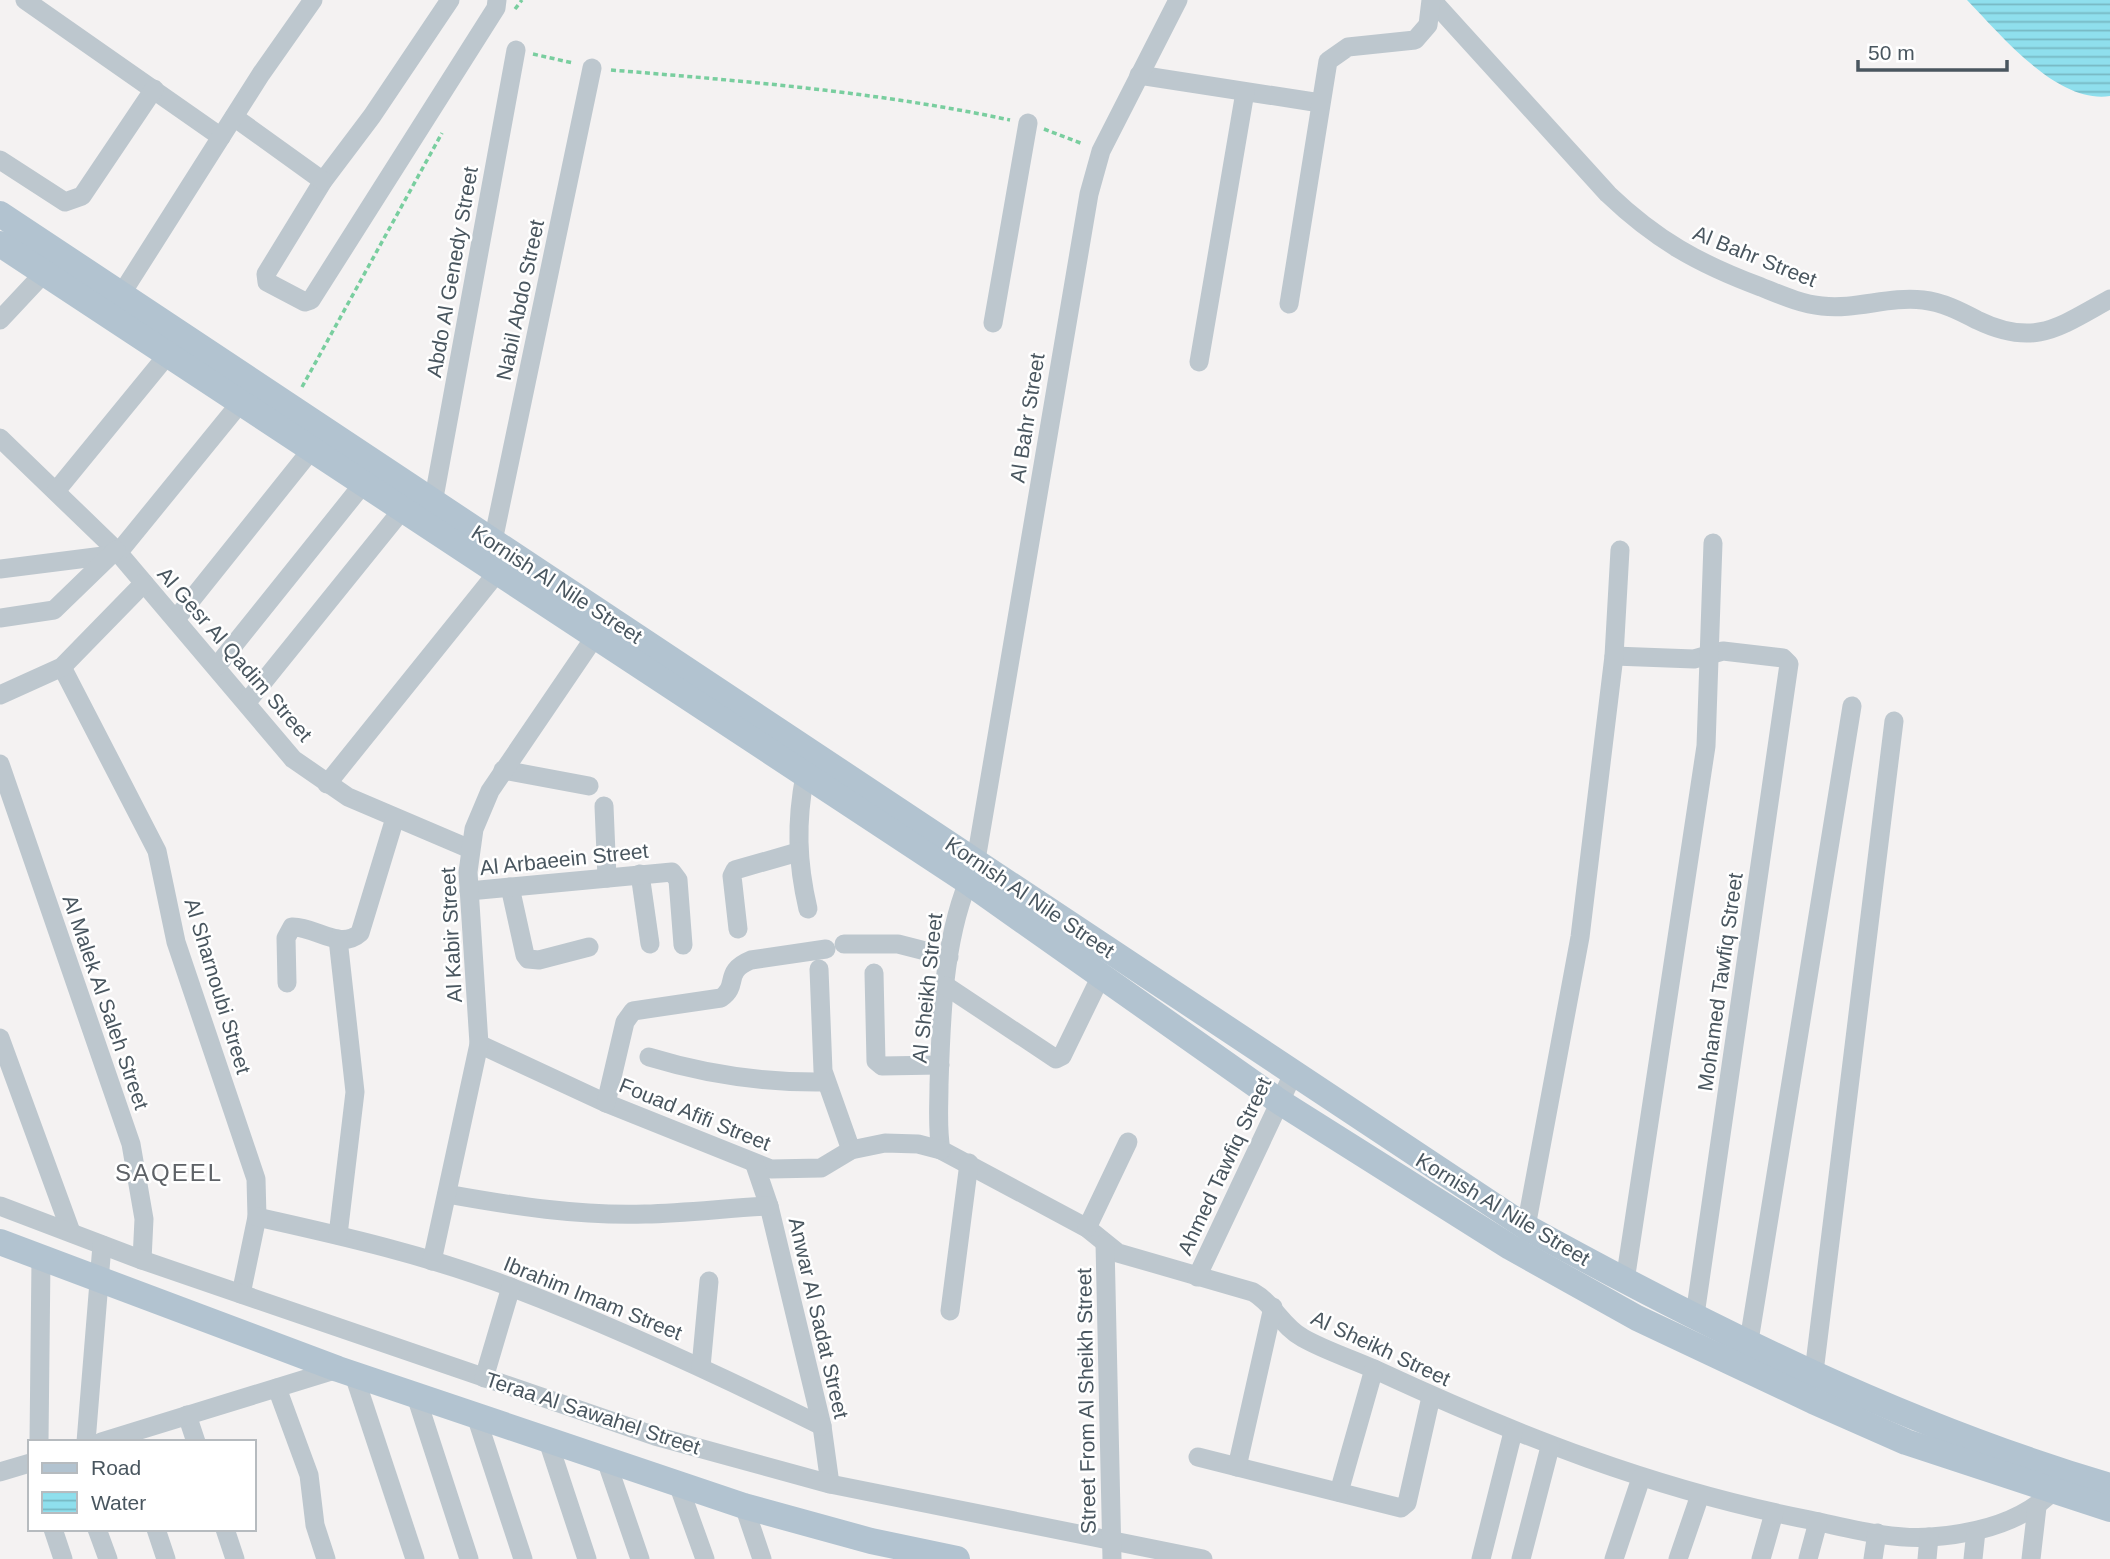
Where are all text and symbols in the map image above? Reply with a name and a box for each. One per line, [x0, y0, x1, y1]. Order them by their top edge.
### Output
scale bar [1858, 28, 2007, 72]
text: 50 m [1868, 41, 1915, 64]
street label: Abdo Al Genedy Street [422, 165, 482, 379]
street label: Nabil Abdo Street [492, 218, 548, 382]
street label: Al Bahr Street [1690, 221, 1820, 291]
street label: Al Bahr Street [1005, 351, 1049, 484]
street label: Kornish Al Nile Street [468, 520, 647, 648]
street label: Al Gesr Al Qadim Street [153, 562, 317, 746]
street label: Kornish Al Nile Street [941, 832, 1119, 962]
street label: Al Arbaeein Street [479, 839, 650, 879]
street label: Al Kabir Street [436, 867, 466, 1003]
street label: Mohamed Tawfiq Street [1693, 871, 1747, 1093]
street label: Al Malek Al Saleh Street [58, 892, 154, 1112]
street label: Al Sharnoubi Street [180, 896, 256, 1077]
street label: Al Sheikh Street [908, 912, 946, 1064]
street label: Fouad Afifi Street [616, 1073, 774, 1155]
street label: Ahmed Tawfiq Street [1173, 1073, 1275, 1258]
street label: Kornish Al Nile Street [1412, 1148, 1594, 1270]
district label: SAQEEL [115, 1159, 223, 1186]
street label: Anwar Al Sadat Street [785, 1215, 853, 1421]
street label: Ibrahim Imam Street [501, 1252, 686, 1344]
street label: Street From Al Sheikh Street [1072, 1268, 1100, 1534]
street label: Al Sheikh Street [1308, 1306, 1454, 1390]
street label: Teraa Al Sawahel Street [483, 1367, 703, 1459]
legend [28, 1440, 256, 1531]
text: Road [91, 1456, 141, 1479]
text: Water [91, 1491, 146, 1514]

